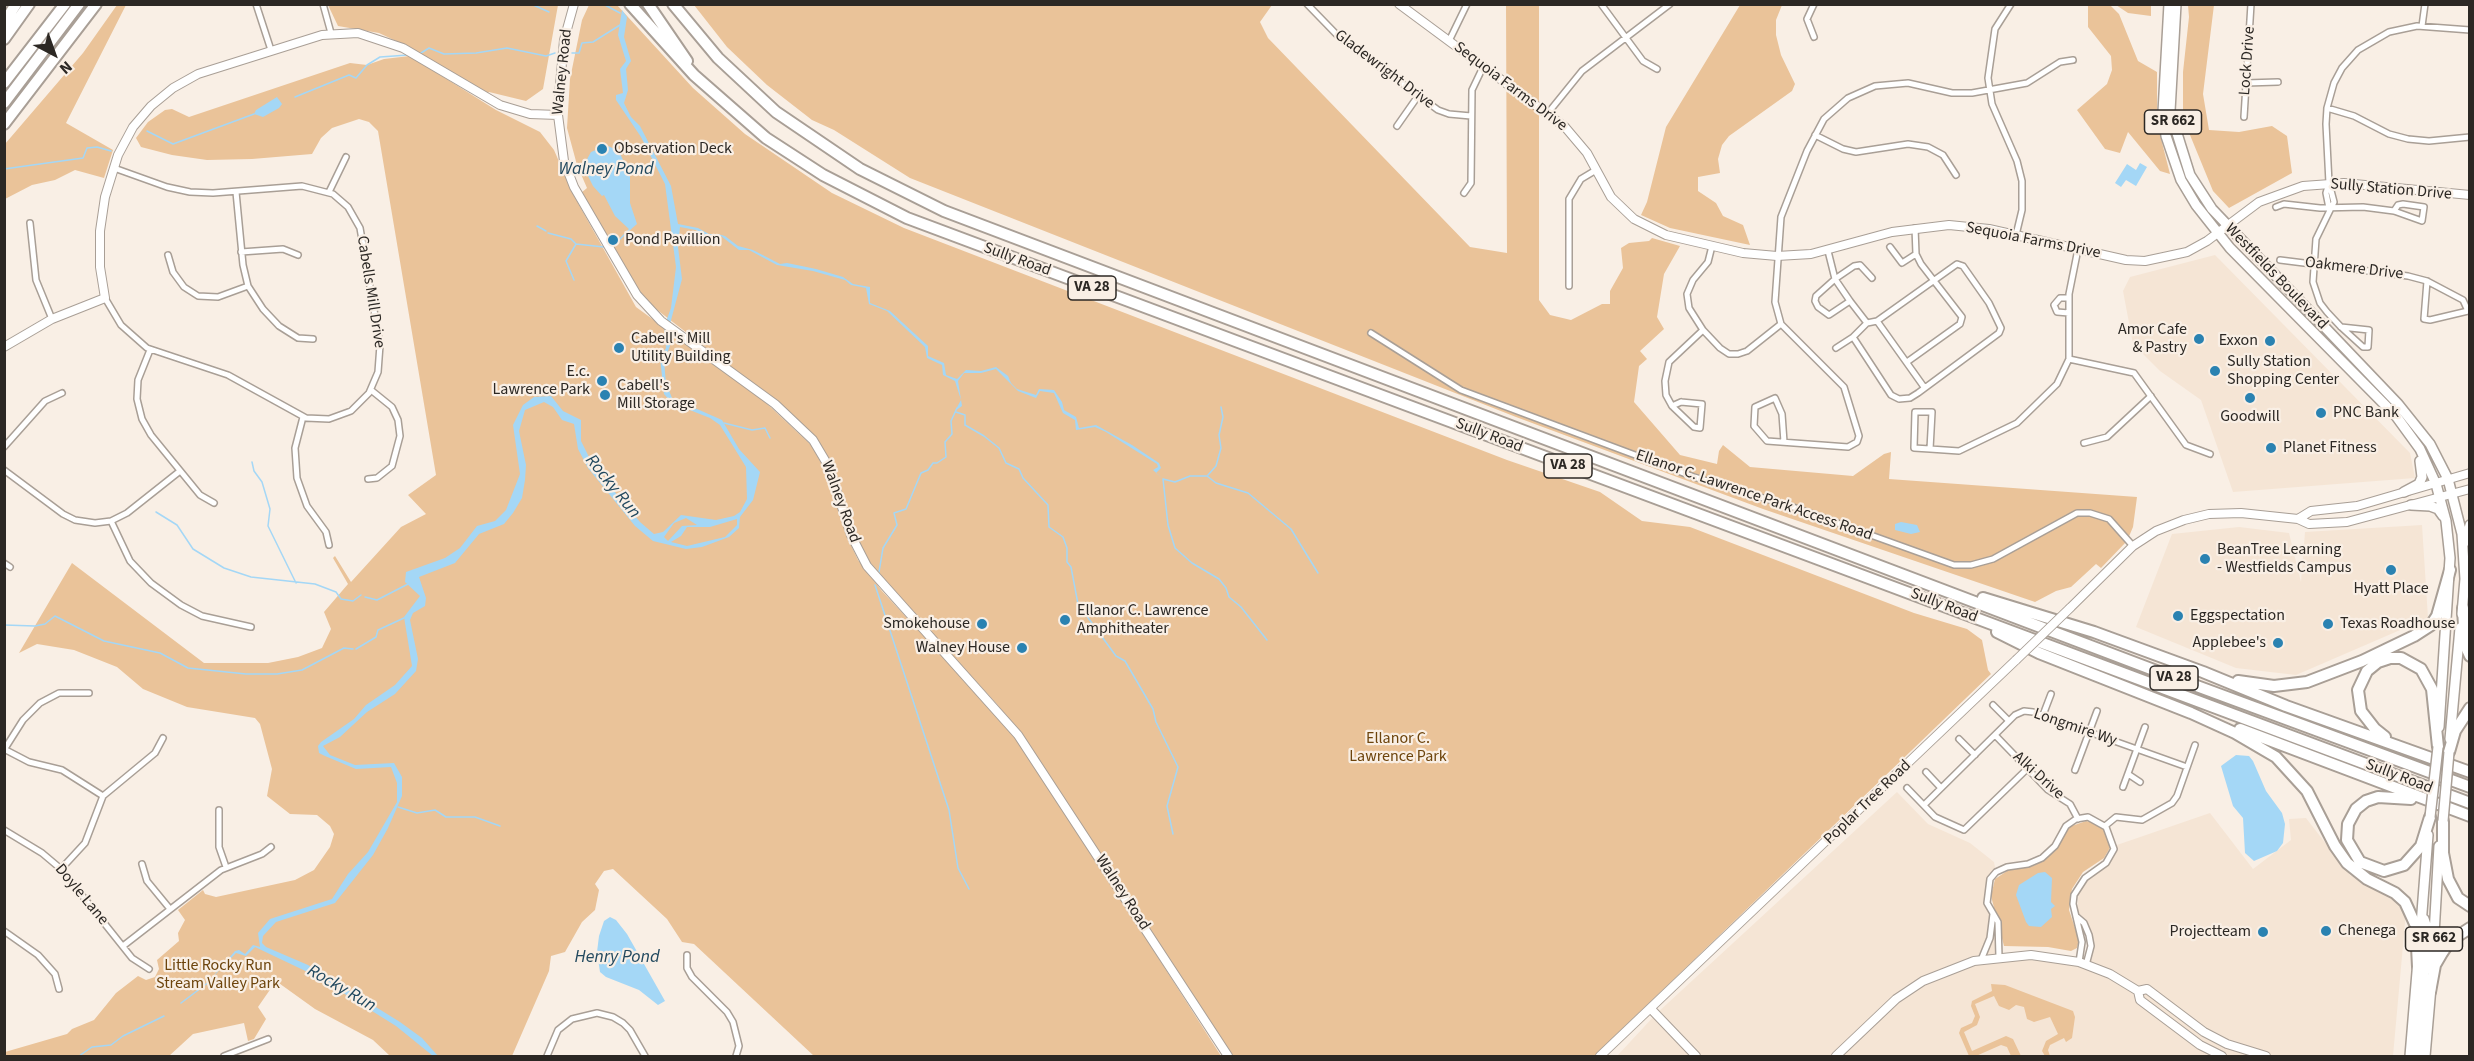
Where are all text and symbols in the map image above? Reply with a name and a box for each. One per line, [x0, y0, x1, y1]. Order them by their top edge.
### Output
north arrow [24, 24, 84, 84]
street label: Gladewright Drive [1330, 26, 1438, 114]
street label: Lock Drive [2236, 26, 2260, 96]
street label: Walney Road [549, 28, 577, 116]
street label: Sequoia Farms Drive [1450, 38, 1570, 136]
text: N [55, 56, 77, 79]
road number: SR 662 [2144, 110, 2202, 134]
place label: Observation Deck [614, 139, 732, 159]
marker: Observation Deck [595, 142, 609, 156]
water label: Walney Pond [558, 159, 654, 181]
street label: Sully Station Drive [2329, 175, 2453, 205]
street label: Sequoia Farms Drive [1964, 219, 2102, 263]
street label: Westfields Boulevard [2220, 220, 2332, 334]
place label: Pond Pavillion [625, 230, 721, 250]
marker: Pond Pavillion [606, 233, 620, 247]
street label: Cabells Mill Drive [352, 234, 388, 350]
street label: Sully Road [981, 239, 1053, 281]
street label: Oakmere Drive [2304, 253, 2404, 285]
road number: VA 28 [1068, 276, 1116, 300]
place label: Amor Cafe & Pastry [2118, 320, 2187, 358]
place label: Cabell's Mill Utility Building [631, 329, 731, 367]
place label: Exxon [2219, 331, 2258, 351]
marker: Amor Cafe & Pastry [2192, 332, 2206, 346]
marker: Exxon [2263, 334, 2277, 348]
marker: Cabell's Mill Utility Building [612, 341, 626, 355]
place label: Sully Station Shopping Center [2227, 352, 2339, 390]
place label: E.c. Lawrence Park [493, 362, 590, 400]
marker: Sully Station Shopping Center [2208, 364, 2222, 378]
marker: E.c. Lawrence Park [595, 374, 609, 388]
place label: Cabell's Mill Storage [617, 376, 695, 414]
marker: Cabell's Mill Storage [598, 388, 612, 402]
marker: Goodwill [2243, 391, 2257, 405]
place label: PNC Bank [2333, 403, 2399, 423]
marker: PNC Bank [2314, 406, 2328, 420]
place label: Goodwill [2220, 407, 2280, 427]
street label: Sully Road [1453, 414, 1525, 458]
place label: Planet Fitness [2283, 438, 2377, 458]
marker: Planet Fitness [2264, 441, 2278, 455]
street label: Ellanor C. Lawrence Park Access Road [1633, 446, 1875, 546]
water label: Rocky Run [580, 451, 644, 523]
road number: VA 28 [1544, 454, 1592, 478]
street label: Walney Road [816, 458, 864, 546]
place label: BeanTree Learning - Westfields Campus [2217, 540, 2352, 578]
marker: BeanTree Learning - Westfields Campus [2198, 552, 2212, 566]
marker: Hyatt Place [2384, 563, 2398, 577]
place label: Hyatt Place [2353, 579, 2429, 599]
street label: Sully Road [1908, 584, 1980, 628]
place label: Ellanor C. Lawrence Amphitheater [1077, 601, 1208, 639]
place label: Eggspectation [2190, 606, 2285, 626]
marker: Eggspectation [2171, 609, 2185, 623]
marker: Ellanor C. Lawrence Amphitheater [1058, 613, 1072, 627]
place label: Smokehouse [883, 614, 970, 634]
place label: Texas Roadhouse [2340, 614, 2455, 634]
marker: Smokehouse [975, 617, 989, 631]
marker: Texas Roadhouse [2321, 617, 2335, 631]
place label: Applebee's [2192, 633, 2266, 653]
marker: Applebee's [2271, 636, 2285, 650]
place label: Walney House [916, 638, 1010, 658]
marker: Walney House [1015, 641, 1029, 655]
road number: VA 28 [2150, 666, 2198, 690]
street label: Longmire Wy [2031, 705, 2119, 751]
park label: Ellanor C. Lawrence Park [1349, 729, 1447, 767]
street label: Alki Drive [2008, 748, 2068, 804]
street label: Sully Road [2363, 755, 2435, 799]
street label: Poplar Tree Road [1820, 757, 1916, 849]
street label: Walney Road [1090, 852, 1154, 934]
street label: Doyle Lane [50, 861, 112, 929]
place label: Chenega [2338, 921, 2396, 941]
place label: Projectteam [2170, 922, 2251, 942]
marker: Chenega [2319, 924, 2333, 938]
marker: Projectteam [2256, 925, 2270, 939]
road number: SR 662 [2406, 927, 2462, 951]
water label: Henry Pond [574, 947, 660, 969]
park label: Little Rocky Run Stream Valley Park [156, 956, 280, 994]
water label: Rocky Run [303, 961, 379, 1017]

